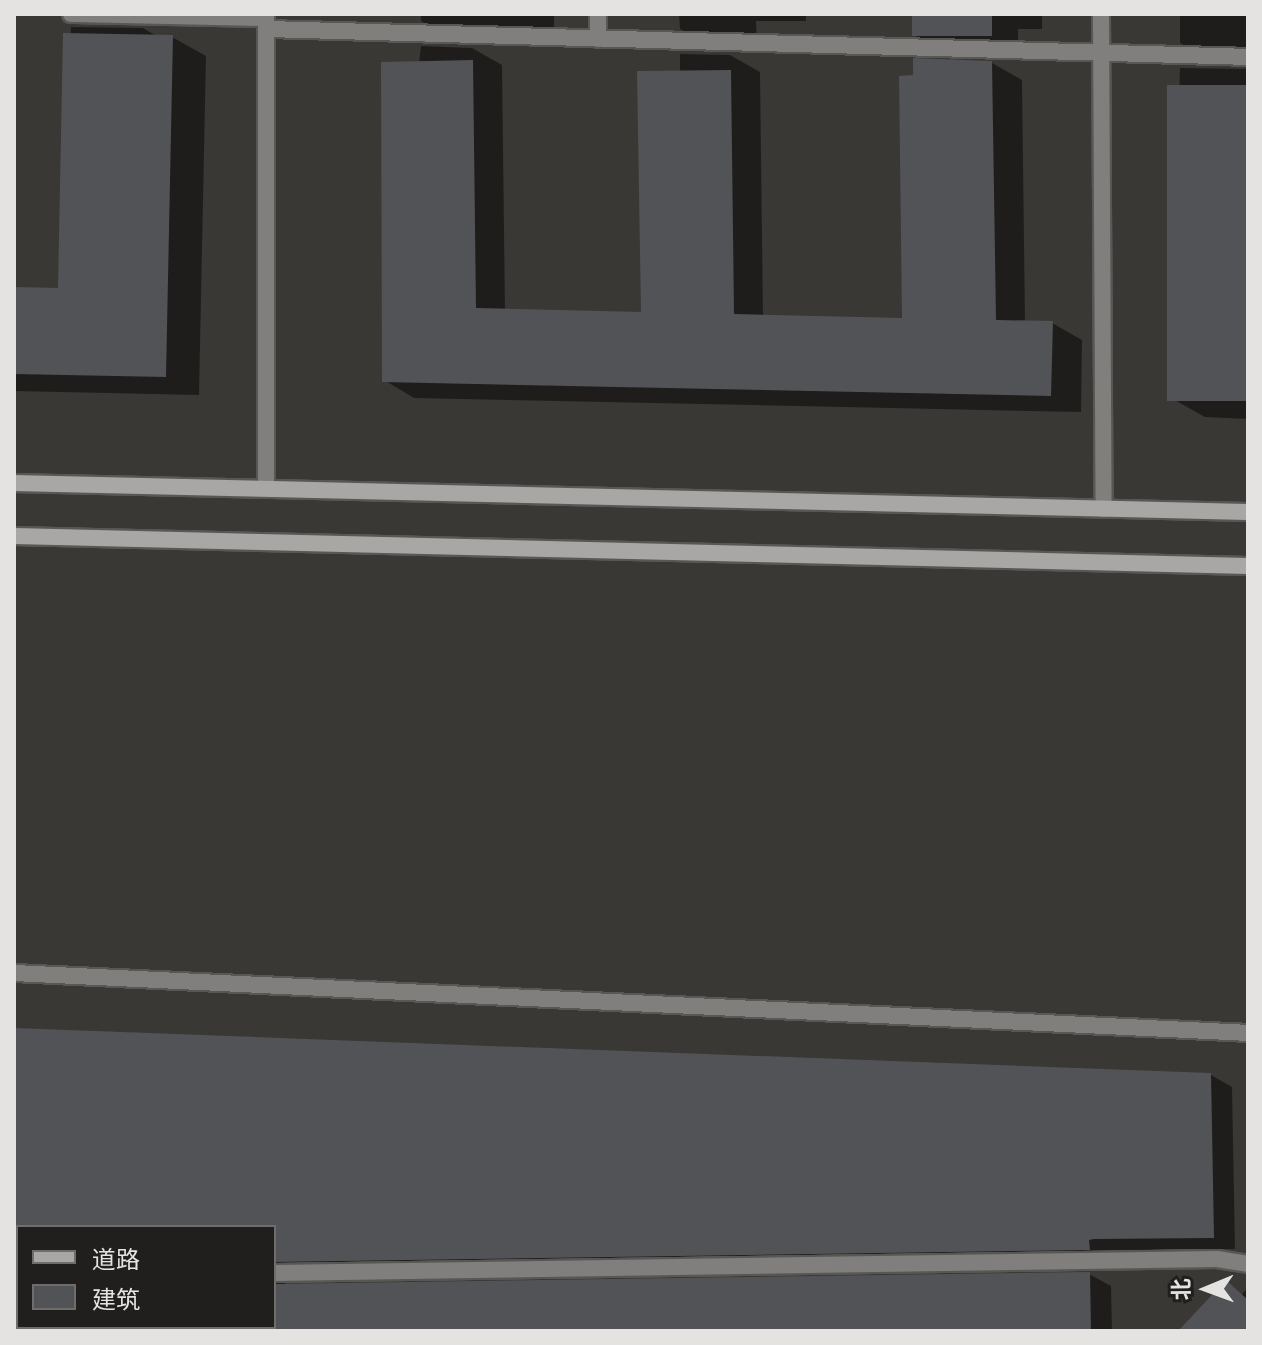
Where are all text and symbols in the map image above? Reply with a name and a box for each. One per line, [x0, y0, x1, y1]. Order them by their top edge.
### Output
legend [16, 1225, 276, 1329]
text: 道路 [92, 1246, 140, 1274]
north arrow [1166, 1249, 1246, 1329]
text: 北 [1169, 1278, 1195, 1301]
text: 建筑 [92, 1286, 140, 1314]

